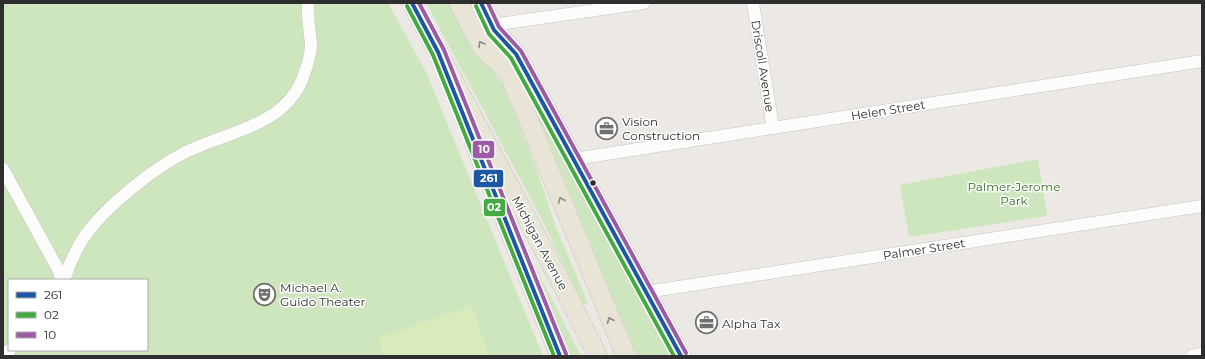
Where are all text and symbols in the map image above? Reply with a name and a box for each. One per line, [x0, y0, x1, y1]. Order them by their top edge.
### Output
street label: Driscoll Avenue [748, 19, 778, 113]
one-way arrow [478, 41, 485, 48]
street label: Helen Street [850, 97, 926, 123]
place label: Vision Construction [622, 114, 700, 143]
office icon: Vision Construction [594, 115, 620, 141]
line badge: 10 [472, 140, 495, 159]
text: 10 [478, 142, 490, 156]
line badge: 261 [473, 169, 504, 188]
text: 261 [480, 171, 498, 185]
unlabelled marker [588, 178, 598, 188]
park label: Palmer-Jerome Park [967, 179, 1061, 208]
street label: Michigan Avenue [509, 193, 571, 293]
one-way arrow [557, 197, 565, 204]
line badge: 02 [483, 198, 506, 217]
text: 02 [487, 200, 501, 214]
street label: Palmer Street [882, 235, 966, 263]
legend [8, 279, 148, 351]
place label: Michael A. Guido Theater [280, 280, 365, 309]
theatre icon: Michael A. Guido Theater [252, 281, 278, 307]
text: 261 [44, 287, 62, 302]
text: 02 [44, 307, 59, 322]
office icon: Alpha Tax [694, 310, 720, 336]
place label: Alpha Tax [722, 316, 781, 331]
one-way arrow [607, 317, 615, 325]
text: 10 [44, 327, 56, 342]

